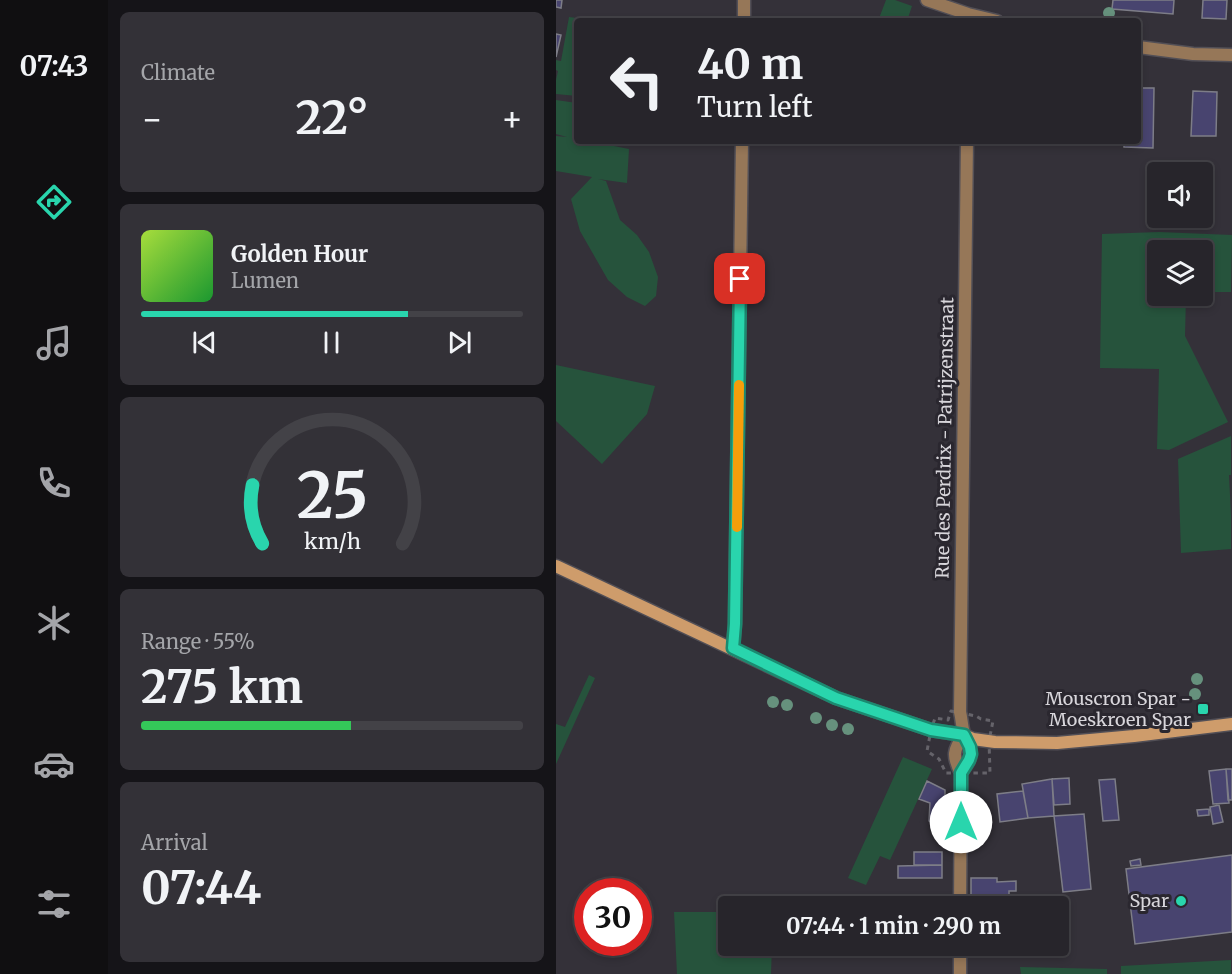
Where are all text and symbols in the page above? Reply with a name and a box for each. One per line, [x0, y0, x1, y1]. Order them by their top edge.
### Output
text: 40 m [697, 38, 803, 90]
icon: left [598, 42, 676, 120]
text: 07:43 [20, 49, 88, 83]
text: Climate [141, 60, 215, 85]
text: 22° [296, 90, 368, 146]
text: Turn left [697, 90, 812, 124]
text: − [141, 99, 163, 140]
text: + [501, 99, 523, 140]
map controls [1147, 162, 1213, 306]
button: sound [1147, 162, 1213, 228]
icon: directions [33, 181, 75, 223]
text: Golden Hour [231, 240, 368, 268]
button: layers [1147, 240, 1213, 306]
pin [714, 253, 765, 304]
icon: arrive [723, 262, 756, 295]
text: Lumen [231, 268, 299, 293]
street label: Rue des Perdrix - Patrijzenstraat [931, 297, 958, 579]
icon: music [33, 322, 75, 364]
icon: previous [188, 326, 221, 359]
icon: pause [315, 326, 348, 359]
icon: next [443, 326, 476, 359]
text: 25 [296, 457, 368, 535]
icon: phone [33, 462, 75, 504]
text: km/h [304, 528, 360, 555]
icon: climate [33, 602, 75, 644]
text: Range · 55% [141, 629, 255, 654]
text: 275 km [141, 659, 303, 715]
place label: Mouscron Spar - Moeskroen Spar [1045, 687, 1191, 731]
marker: Mouscron Spar - Moeskroen Spar [1196, 702, 1210, 716]
icon: car [33, 743, 75, 785]
position arrow [929, 790, 993, 854]
text: Arrival [141, 830, 208, 855]
text: 07:44 [141, 860, 261, 916]
speed limit sign: 30 [574, 878, 652, 956]
icon: filters [33, 883, 75, 925]
place label: Spar [1130, 889, 1169, 912]
marker: Spar [1174, 894, 1188, 908]
text: 07:44 · 1 min · 290 m [786, 912, 1001, 940]

